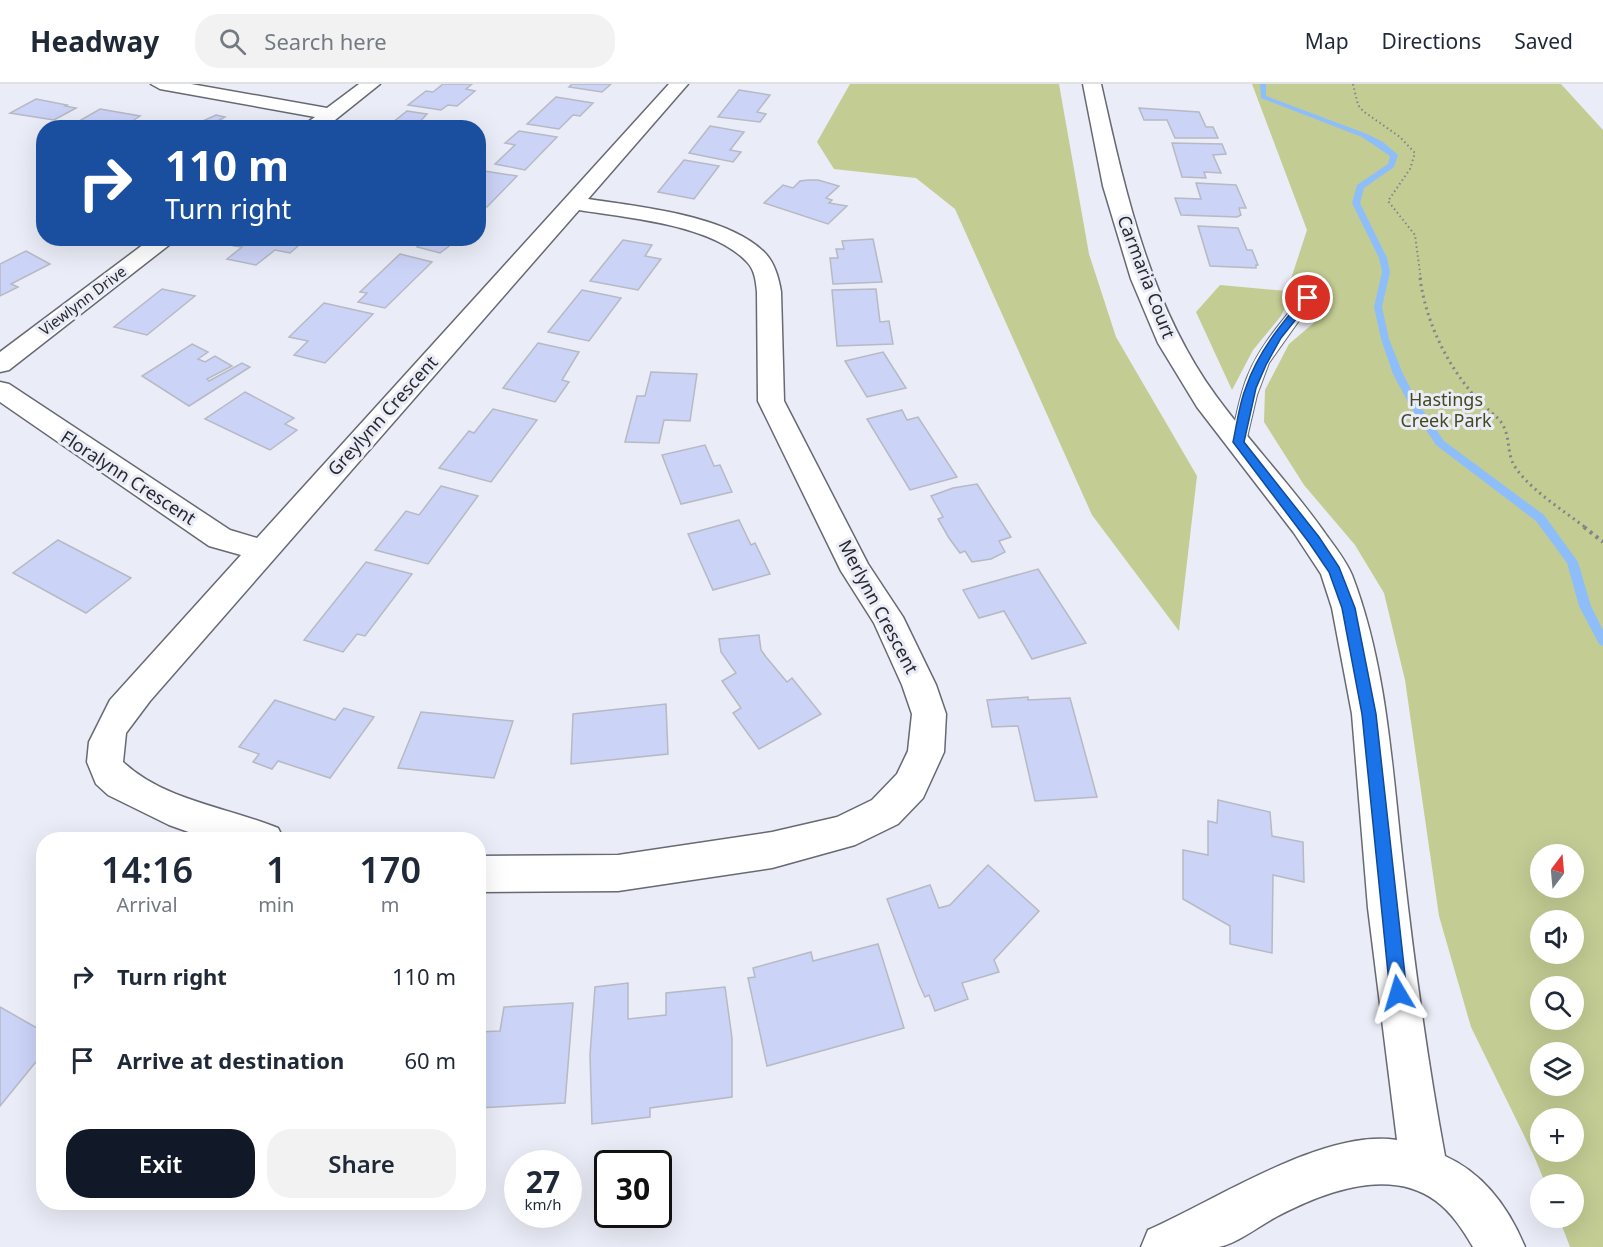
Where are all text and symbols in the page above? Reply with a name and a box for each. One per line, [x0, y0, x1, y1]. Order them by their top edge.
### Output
search box [195, 14, 615, 68]
text: Headway [30, 22, 159, 60]
icon: search [216, 25, 249, 58]
text: Search here [264, 26, 387, 56]
text: Map [1305, 27, 1349, 55]
text: Directions [1382, 27, 1481, 55]
text: Saved [1514, 27, 1573, 55]
text: 110 m [165, 136, 289, 193]
icon: right [66, 144, 144, 222]
text: Turn right [165, 190, 291, 227]
street label: Carmaria Court [1112, 212, 1182, 342]
street label: Viewlynn Drive [35, 261, 130, 339]
pin [1282, 272, 1333, 323]
icon: arrive [1291, 281, 1324, 314]
street label: Greylynn Crescent [322, 350, 443, 480]
park label: Hastings Creek Park [1400, 387, 1492, 432]
street label: Floralynn Crescent [56, 424, 201, 530]
street label: Merlynn Crescent [833, 535, 925, 678]
north arrow [1530, 844, 1584, 898]
map controls [1530, 844, 1584, 1228]
text: 14:16 [101, 845, 193, 894]
text: 1 [266, 845, 287, 894]
text: 170 [359, 845, 421, 894]
text: Arrival [117, 891, 178, 918]
text: min [258, 891, 294, 918]
text: m [381, 891, 400, 918]
button: sound [1530, 910, 1584, 964]
icon: right [66, 960, 99, 993]
text: Turn right [117, 961, 227, 991]
text: 110 m [392, 961, 456, 991]
position arrow [1366, 961, 1430, 1025]
button: search [1530, 976, 1584, 1030]
button: layers [1530, 1042, 1584, 1096]
icon: arrive [66, 1044, 99, 1077]
text: Arrive at destination [117, 1045, 344, 1075]
text: 60 m [405, 1045, 456, 1075]
button: + [1530, 1108, 1584, 1162]
button: Exit [66, 1129, 255, 1198]
button: Share [267, 1129, 456, 1198]
speed limit sign: 30 [594, 1150, 672, 1228]
text: 27 [526, 1161, 560, 1202]
button: − [1530, 1174, 1584, 1228]
text: km/h [525, 1194, 561, 1214]

